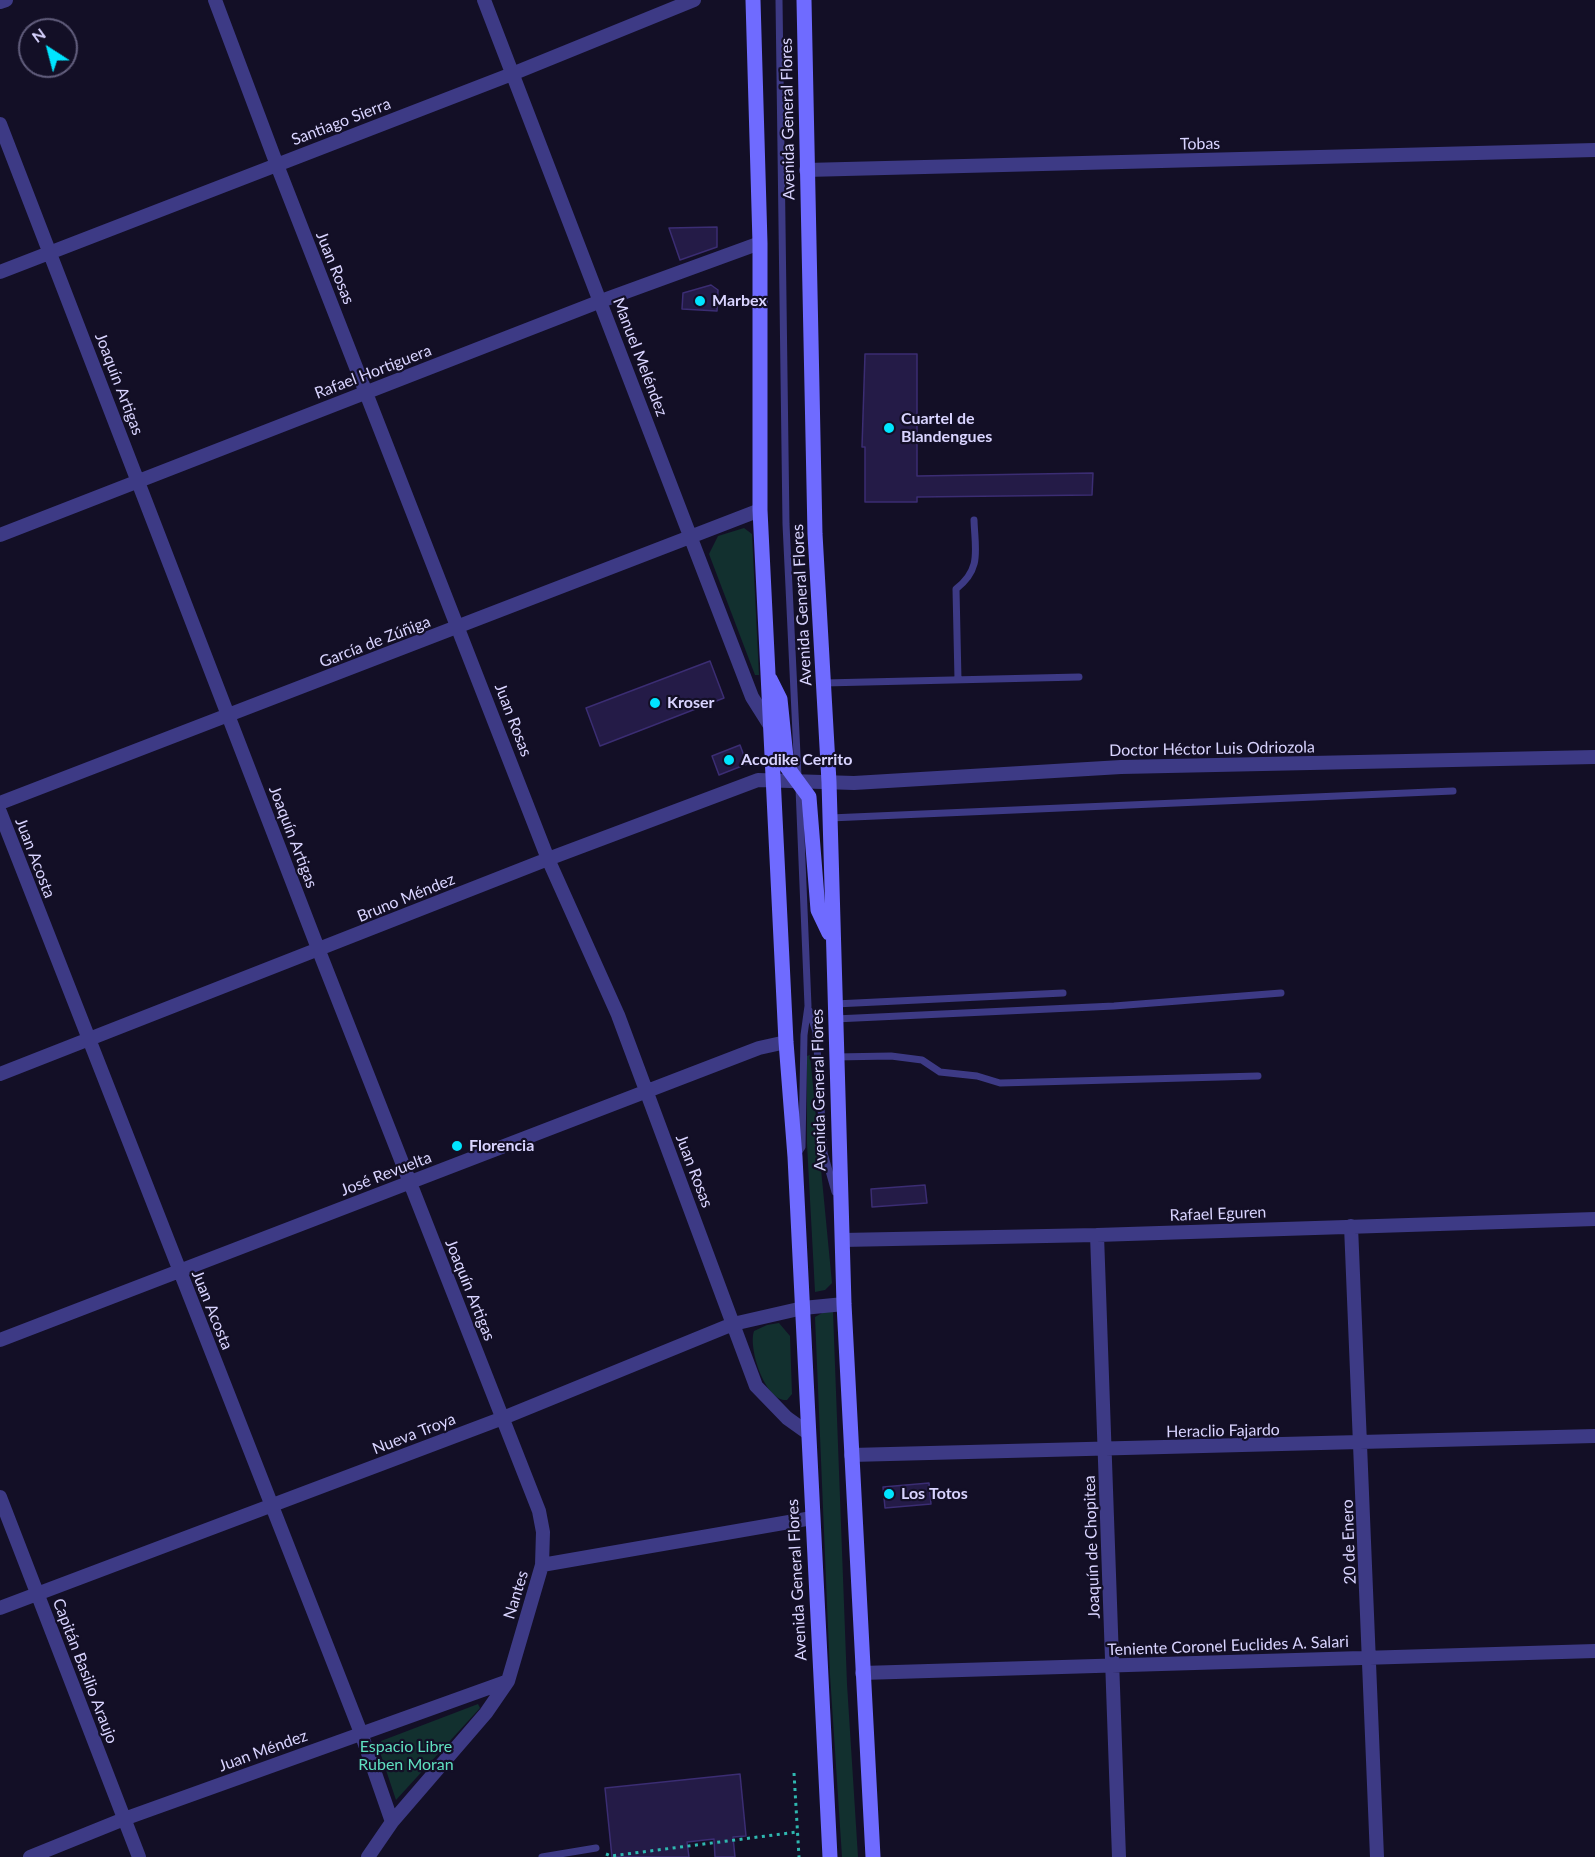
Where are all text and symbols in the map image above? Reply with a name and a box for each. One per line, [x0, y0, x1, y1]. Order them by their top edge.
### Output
north arrow [18, 18, 78, 78]
text: N [28, 23, 49, 46]
street label: Avenida General Flores [777, 38, 799, 200]
street label: Santiago Sierra [289, 94, 393, 150]
street label: Tobas [1180, 134, 1220, 154]
street label: Juan Rosas [312, 229, 358, 307]
place label: Marbex [712, 291, 767, 311]
marker: Marbex [693, 294, 707, 308]
street label: Manuel Meléndez [609, 295, 671, 419]
street label: Joaquín Artigas [91, 330, 147, 438]
street label: Rafael Hortiguera [312, 341, 434, 403]
place label: Cuartel de Blandengues [901, 409, 992, 447]
marker: Cuartel de Blandengues [882, 421, 896, 435]
street label: Avenida General Flores [788, 524, 816, 686]
street label: García de Zúñiga [317, 612, 433, 672]
street label: Juan Rosas [490, 681, 536, 759]
place label: Kroser [667, 693, 714, 713]
marker: Kroser [648, 696, 662, 710]
street label: Doctor Héctor Luis Odriozola [1109, 738, 1315, 760]
place label: Acodike Cerrito [741, 750, 852, 770]
marker: Acodike Cerrito [722, 753, 736, 767]
street label: Joaquín Artigas [265, 783, 321, 891]
street label: Juan Acosta [11, 815, 59, 901]
street label: Bruno Méndez [354, 870, 458, 926]
street label: Avenida General Flores [808, 1009, 830, 1171]
street label: Juan Rosas [671, 1132, 717, 1210]
place label: Florencia [469, 1136, 534, 1156]
marker: Florencia [450, 1139, 464, 1153]
street label: José Revuelta [338, 1148, 434, 1200]
street label: Rafael Eguren [1169, 1203, 1267, 1225]
street label: Joaquín Artigas [441, 1236, 499, 1344]
street label: Juan Acosta [187, 1267, 237, 1353]
street label: Nueva Troya [370, 1409, 458, 1459]
street label: Heraclio Fajardo [1166, 1420, 1280, 1442]
street label: Joaquín de Chopitea [1080, 1475, 1104, 1619]
place label: Los Totos [901, 1484, 968, 1504]
marker: Los Totos [882, 1487, 896, 1501]
street label: Avenida General Flores [783, 1499, 811, 1661]
street label: 20 de Enero [1338, 1499, 1360, 1585]
street label: Nantes [500, 1568, 532, 1622]
street label: Capitán Basilio Araujo [48, 1596, 122, 1746]
street label: Teniente Coronel Euclides A. Salari [1107, 1632, 1349, 1660]
street label: Juan Méndez [216, 1726, 310, 1776]
park label: Espacio Libre Ruben Moran [358, 1737, 454, 1775]

